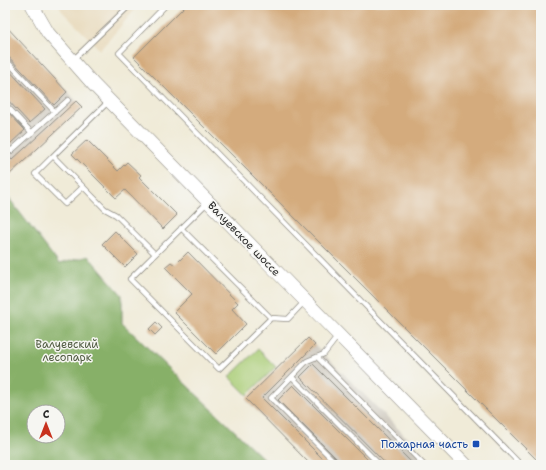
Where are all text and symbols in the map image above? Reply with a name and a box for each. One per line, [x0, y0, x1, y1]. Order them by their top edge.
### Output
street label: Валуевское шоссе [204, 198, 284, 280]
park label: Валуевский лесопарк [36, 337, 98, 365]
north arrow [26, 404, 66, 444]
text: С [43, 407, 50, 422]
place label: Пожарная часть [381, 437, 468, 452]
marker: Пожарная часть [471, 439, 481, 449]

